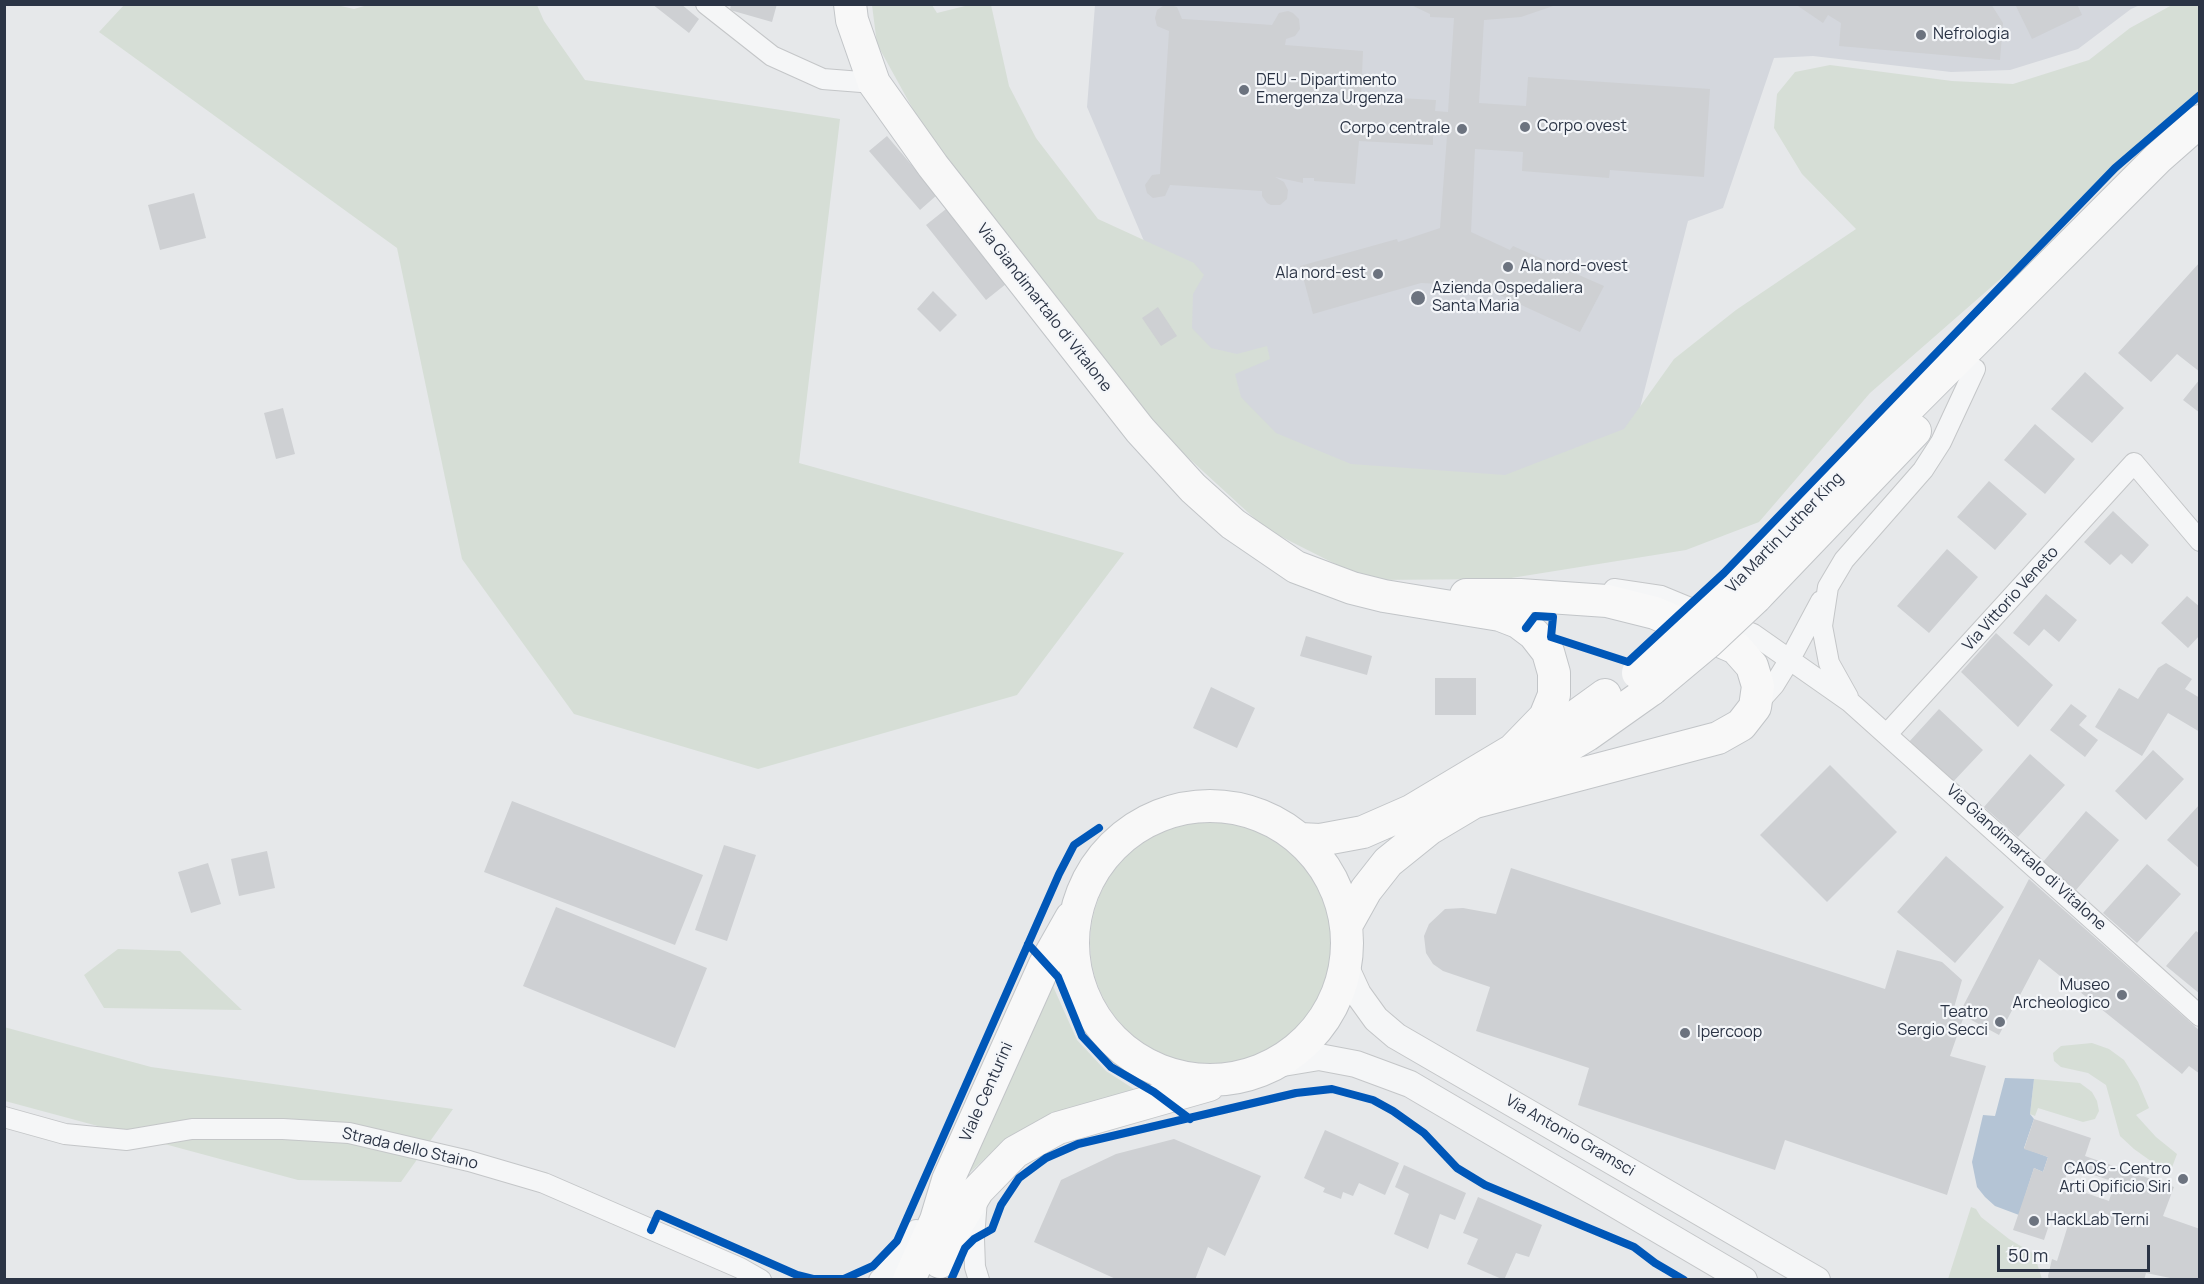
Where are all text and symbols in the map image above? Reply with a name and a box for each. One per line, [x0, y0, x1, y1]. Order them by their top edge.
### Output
place label: Nefrologia [1933, 25, 2009, 45]
marker: Nefrologia [1914, 28, 1928, 42]
place label: DEU - Dipartimento Emergenza Urgenza [1256, 71, 1403, 109]
marker: DEU - Dipartimento Emergenza Urgenza [1237, 83, 1251, 97]
place label: Corpo ovest [1537, 117, 1627, 137]
place label: Corpo centrale [1340, 119, 1450, 139]
marker: Corpo ovest [1518, 120, 1532, 134]
marker: Corpo centrale [1455, 122, 1469, 136]
street label: Via Giandimartalo di Vitalone [972, 220, 1116, 396]
place label: Ala nord-ovest [1520, 257, 1628, 277]
marker: Ala nord-ovest [1501, 260, 1515, 274]
place label: Ala nord-est [1275, 264, 1366, 284]
marker: Ala nord-est [1371, 267, 1385, 281]
place label: Azienda Ospedaliera Santa Maria [1432, 279, 1583, 317]
marker: Azienda Ospedaliera Santa Maria [1409, 289, 1427, 307]
street label: Via Martin Luther King [1722, 469, 1848, 597]
street label: Via Vittorio Veneto [1959, 543, 2063, 655]
street label: Via Giandimartalo di Vitalone [1942, 781, 2110, 935]
place label: Museo Archeologico [2013, 976, 2110, 1014]
marker: Museo Archeologico [2115, 988, 2129, 1002]
place label: Teatro Sergio Secci [1897, 1003, 1988, 1041]
marker: Teatro Sergio Secci [1993, 1015, 2007, 1029]
place label: Ipercoop [1697, 1023, 1762, 1043]
marker: Ipercoop [1678, 1026, 1692, 1040]
street label: Viale Centurini [956, 1039, 1018, 1145]
street label: Via Antonio Gramsci [1502, 1091, 1638, 1181]
street label: Strada dello Staino [340, 1124, 480, 1174]
place label: CAOS - Centro Arti Opificio Siri [2059, 1160, 2171, 1198]
marker: CAOS - Centro Arti Opificio Siri [2176, 1172, 2190, 1186]
place label: HackLab Terni [2046, 1211, 2149, 1231]
marker: HackLab Terni [2027, 1214, 2041, 1228]
scale bar [2000, 1233, 2153, 1271]
text: 50 m [2008, 1243, 2048, 1267]

